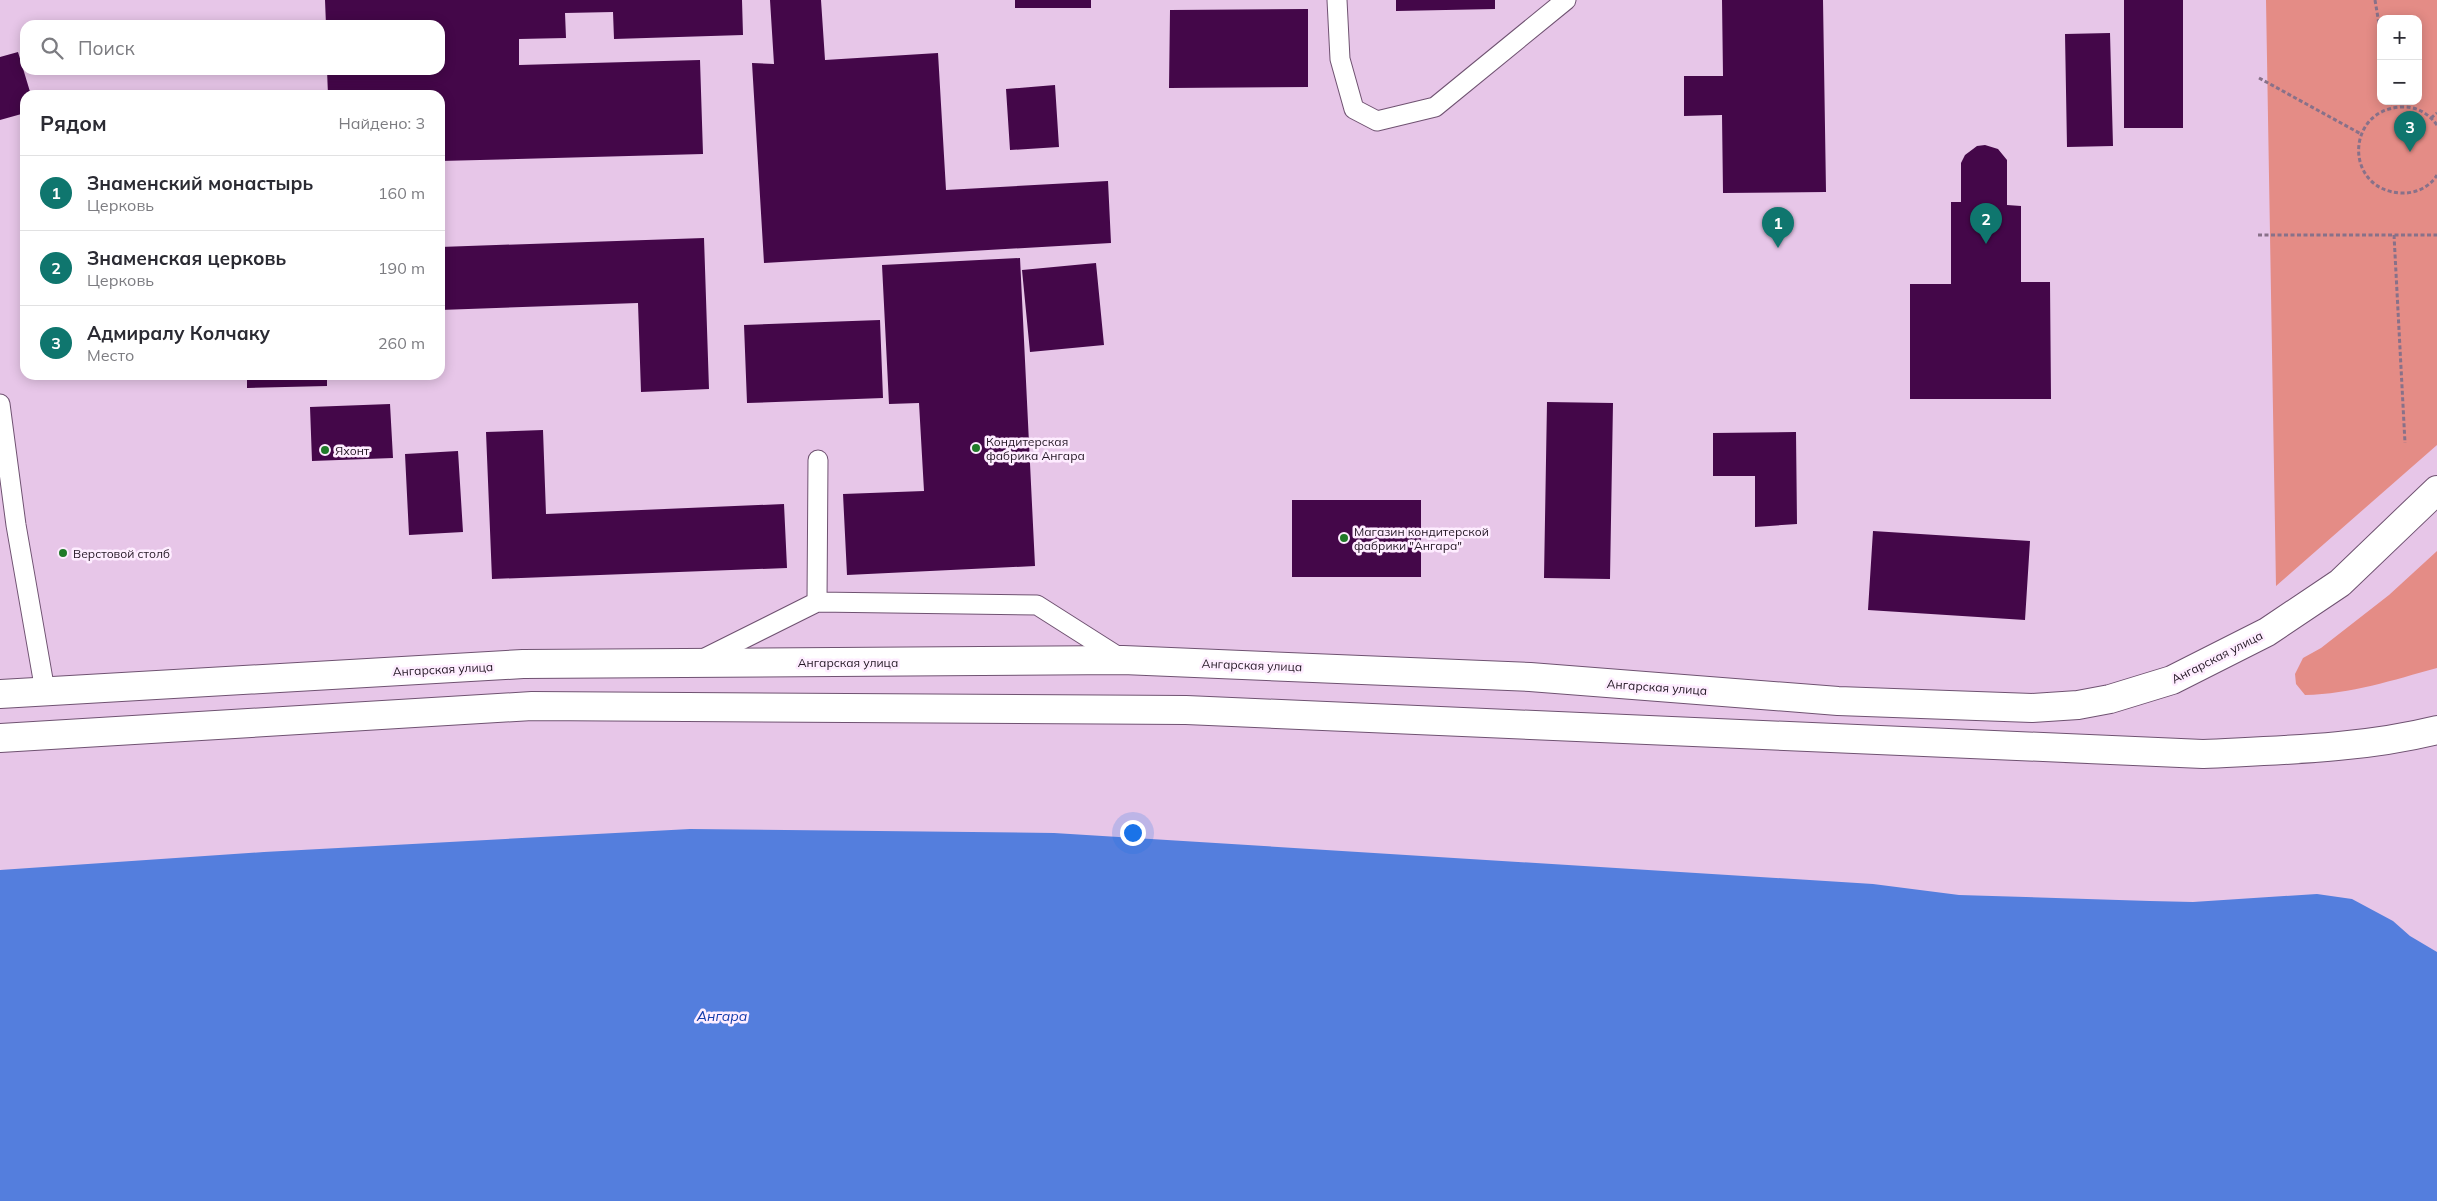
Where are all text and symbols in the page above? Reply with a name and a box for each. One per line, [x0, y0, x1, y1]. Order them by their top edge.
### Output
map controls [2377, 15, 2422, 105]
button: + [2377, 15, 2422, 60]
search box [20, 20, 445, 75]
icon: search [38, 34, 66, 62]
text: Поиск [78, 36, 135, 60]
button: − [2377, 60, 2422, 105]
text: Рядом [40, 110, 107, 136]
pin: 3 [2394, 111, 2426, 152]
text: Найдено: 3 [339, 113, 425, 133]
text: Знаменский монастырь [87, 171, 313, 195]
text: 1 [51, 183, 61, 203]
text: 160 m [378, 183, 425, 203]
text: Церковь [87, 195, 154, 215]
pin: 2 [1970, 203, 2002, 244]
pin: 1 [1762, 207, 1794, 248]
text: Знаменская церковь [87, 246, 286, 270]
text: 2 [51, 258, 61, 278]
text: 190 m [378, 258, 425, 278]
text: Церковь [87, 270, 154, 290]
text: Адмиралу Колчаку [87, 321, 270, 345]
text: 3 [51, 333, 61, 353]
text: 260 m [378, 333, 425, 353]
text: Место [87, 345, 134, 365]
place label: Кондитерская фабрика Ангара [986, 434, 1085, 463]
marker: Кондитерская фабрика Ангара [970, 442, 982, 454]
place label: Яхонт [335, 443, 370, 458]
marker: Яхонт [319, 444, 331, 456]
place label: Магазин кондитерской фабрики "Ангара" [1354, 524, 1489, 553]
marker: Магазин кондитерской фабрики "Ангара" [1338, 532, 1350, 544]
place label: Верстовой столб [73, 546, 170, 561]
marker: Верстовой столб [57, 547, 69, 559]
street label: Ангарская улица [2169, 628, 2265, 686]
street label: Ангарская улица [798, 655, 898, 670]
street label: Ангарская улица [1202, 656, 1302, 674]
street label: Ангарская улица [392, 659, 494, 679]
street label: Ангарская улица [1606, 676, 1708, 698]
your location [1120, 820, 1146, 846]
water label: Ангара [696, 1007, 748, 1025]

